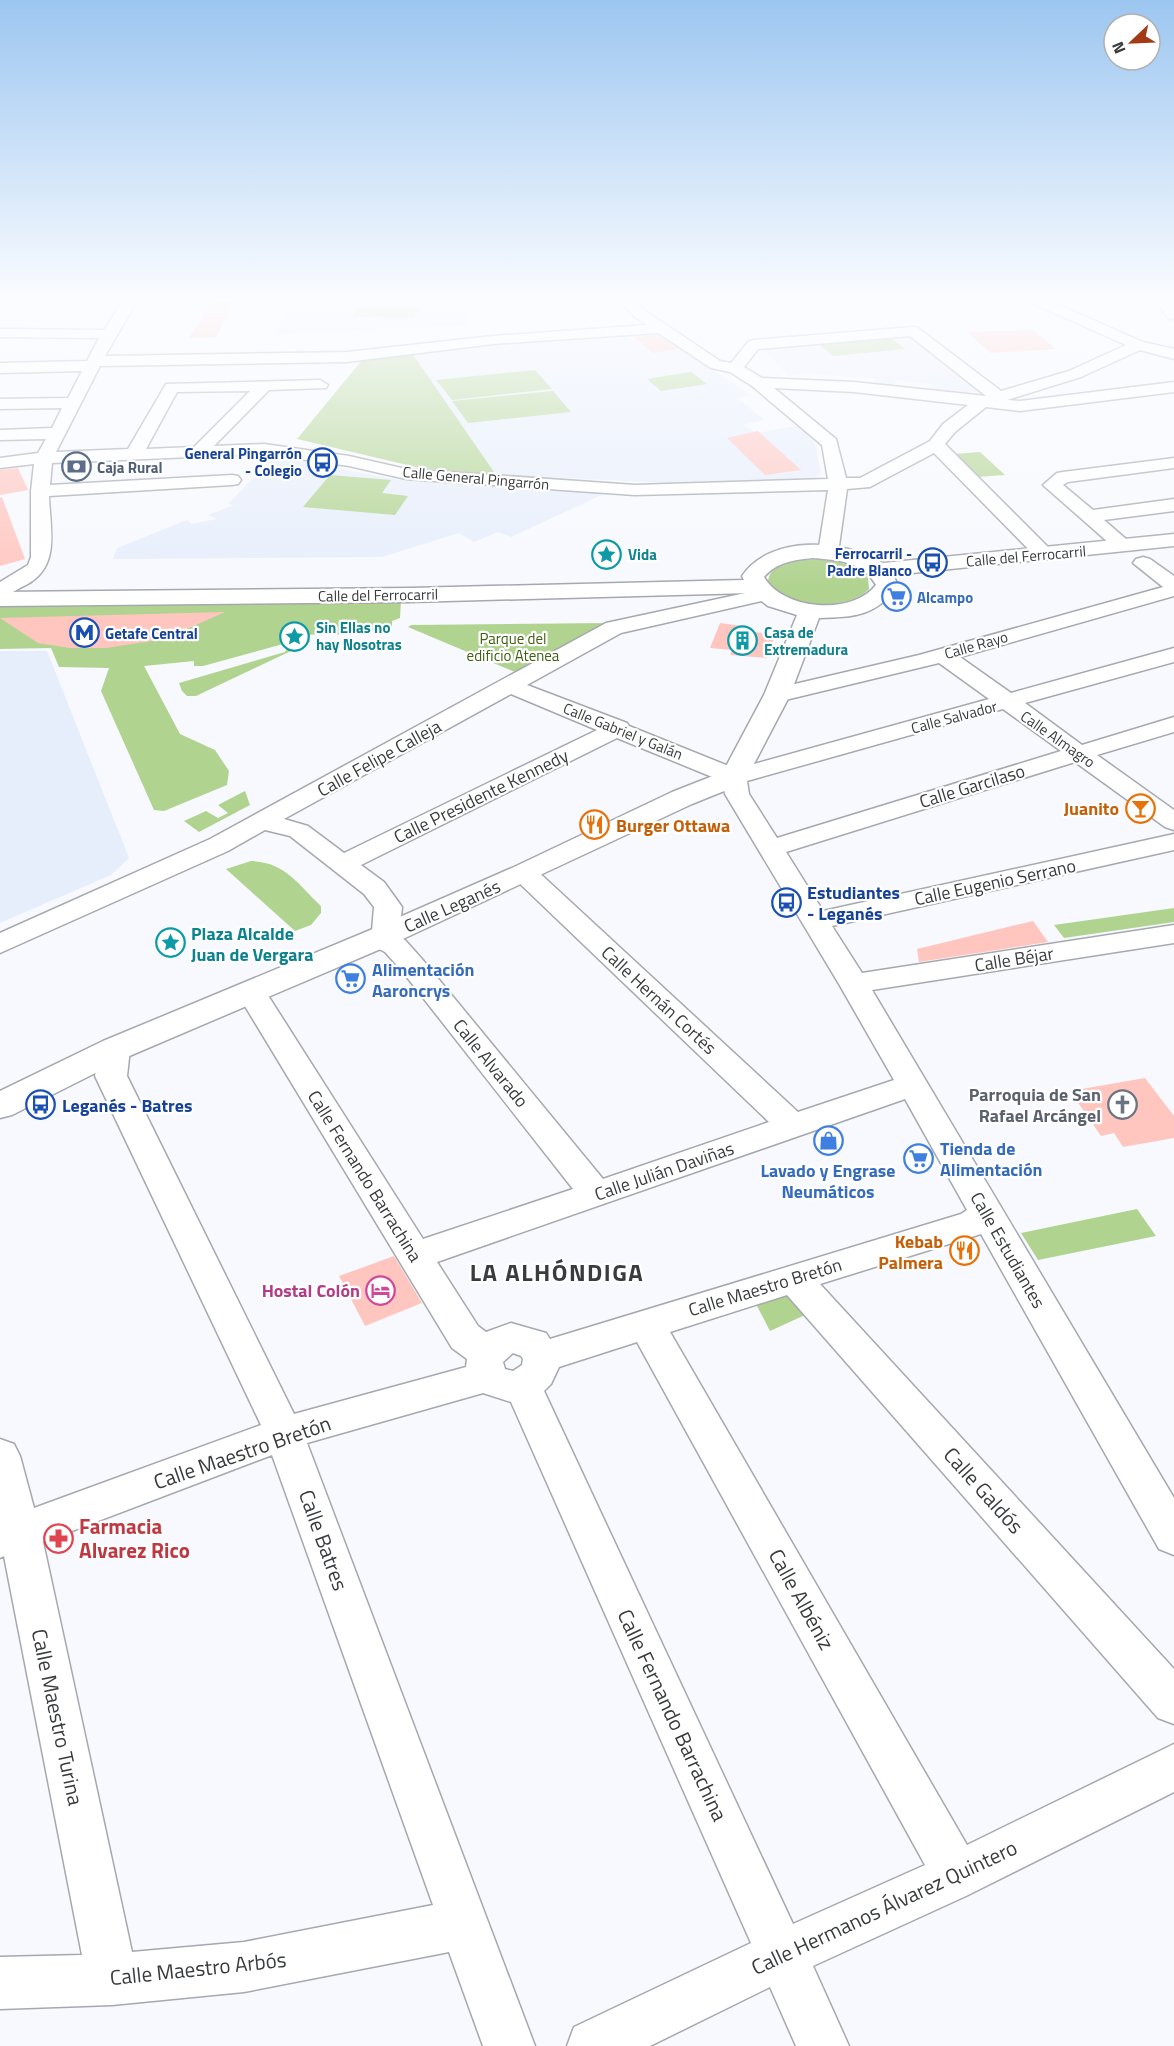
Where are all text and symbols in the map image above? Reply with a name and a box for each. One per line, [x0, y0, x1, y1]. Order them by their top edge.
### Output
north arrow [1102, 12, 1162, 72]
text: N [1105, 38, 1131, 58]
place label: General Pingarrón - Colegio [185, 442, 302, 482]
bus stop icon: General Pingarrón - Colegio [307, 446, 339, 478]
bank icon: Caja Rural [60, 451, 92, 483]
place label: Caja Rural [97, 456, 163, 479]
street label: Calle General Pingarrón [402, 460, 550, 496]
place icon: Vida [591, 538, 623, 570]
street label: Calle del Ferrocarril [965, 539, 1087, 573]
place label: Ferrocarril - Padre Blanco [827, 542, 912, 582]
place label: Vida [628, 543, 657, 566]
bus stop icon: Ferrocarril - Padre Blanco [917, 546, 949, 578]
supermarket icon: Alcampo [880, 581, 912, 613]
street label: Calle del Ferrocarril [318, 582, 438, 608]
place label: Alcampo [917, 586, 973, 609]
place label: Sin Ellas no hay Nosotras [316, 616, 402, 656]
metro station icon: Getafe Central [68, 617, 100, 649]
place icon: Sin Ellas no hay Nosotras [279, 620, 311, 652]
place label: Casa de Extremadura [764, 621, 848, 661]
place label: Getafe Central [105, 622, 198, 645]
building icon: Casa de Extremadura [727, 625, 759, 657]
street label: Calle Rayo [941, 625, 1011, 665]
park label: Parque del edificio Atenea [467, 627, 560, 667]
street label: Calle Salvador [908, 694, 1000, 740]
street label: Calle Gabriel y Galán [560, 696, 686, 766]
street label: Calle Almagro [1016, 705, 1100, 773]
street label: Calle Felipe Calleja [312, 713, 446, 803]
street label: Calle Presidente Kennedy [389, 742, 573, 850]
street label: Calle Garcilaso [916, 757, 1028, 815]
bar icon: Juanito [1124, 792, 1156, 824]
place label: Juanito [1064, 795, 1119, 822]
restaurant icon: Burger Ottawa [579, 809, 611, 841]
place label: Burger Ottawa [616, 812, 730, 839]
street label: Calle Eugenio Serrano [912, 852, 1078, 912]
street label: Calle Leganés [399, 873, 505, 939]
place label: Estudiantes - Leganés [807, 879, 900, 927]
bus stop icon: Estudiantes - Leganés [770, 886, 802, 918]
place label: Plaza Alcalde Juan de Vergara [191, 920, 313, 968]
place icon: Plaza Alcalde Juan de Vergara [154, 927, 186, 959]
street label: Calle Hernán Cortés [595, 939, 723, 1061]
street label: Calle Béjar [973, 939, 1055, 979]
place label: Alimentación Aaroncrys [372, 956, 475, 1004]
supermarket icon: Alimentación Aaroncrys [335, 963, 367, 995]
street label: Calle Alvarado [447, 1013, 535, 1113]
place label: Parroquia de San Rafael Arcángel [969, 1081, 1101, 1129]
street label: Calle Fernando Barrachina [301, 1085, 429, 1267]
church icon: Parroquia de San Rafael Arcángel [1106, 1088, 1138, 1120]
bus stop icon: Leganés - Batres [25, 1089, 57, 1121]
place label: Leganés - Batres [62, 1092, 192, 1119]
shop icon: Lavado y Engrase Neumáticos [812, 1125, 844, 1157]
street label: Calle Julián Daviñas [591, 1134, 737, 1208]
place label: Tienda de Alimentación [940, 1135, 1043, 1183]
supermarket icon: Tienda de Alimentación [903, 1142, 935, 1174]
place label: Lavado y Engrase Neumáticos [760, 1157, 896, 1205]
street label: Calle Estudiantes [964, 1187, 1052, 1313]
place label: Kebab Palmera [878, 1228, 943, 1276]
restaurant icon: Kebab Palmera [948, 1235, 980, 1267]
street label: Calle Maestro Bretón [685, 1251, 845, 1323]
district label: LA ALHÓNDIGA [470, 1254, 644, 1290]
hotel icon: Hostal Colón [365, 1274, 397, 1306]
place label: Hostal Colón [262, 1277, 360, 1304]
street label: Calle Maestro Bretón [149, 1407, 335, 1497]
street label: Calle Galdós [936, 1439, 1032, 1541]
street label: Calle Batres [291, 1485, 357, 1595]
place label: Farmacia Alvarez Rico [79, 1510, 190, 1566]
pharmacy icon: Farmacia Alvarez Rico [42, 1522, 74, 1554]
street label: Calle Albéniz [761, 1543, 843, 1655]
street label: Calle Fernando Barrachina [610, 1604, 736, 1827]
street label: Calle Maestro Turina [24, 1626, 92, 1809]
street label: Calle Hermanos Álvarez Quintero [746, 1831, 1022, 1983]
street label: Calle Maestro Arbós [108, 1943, 288, 1993]

